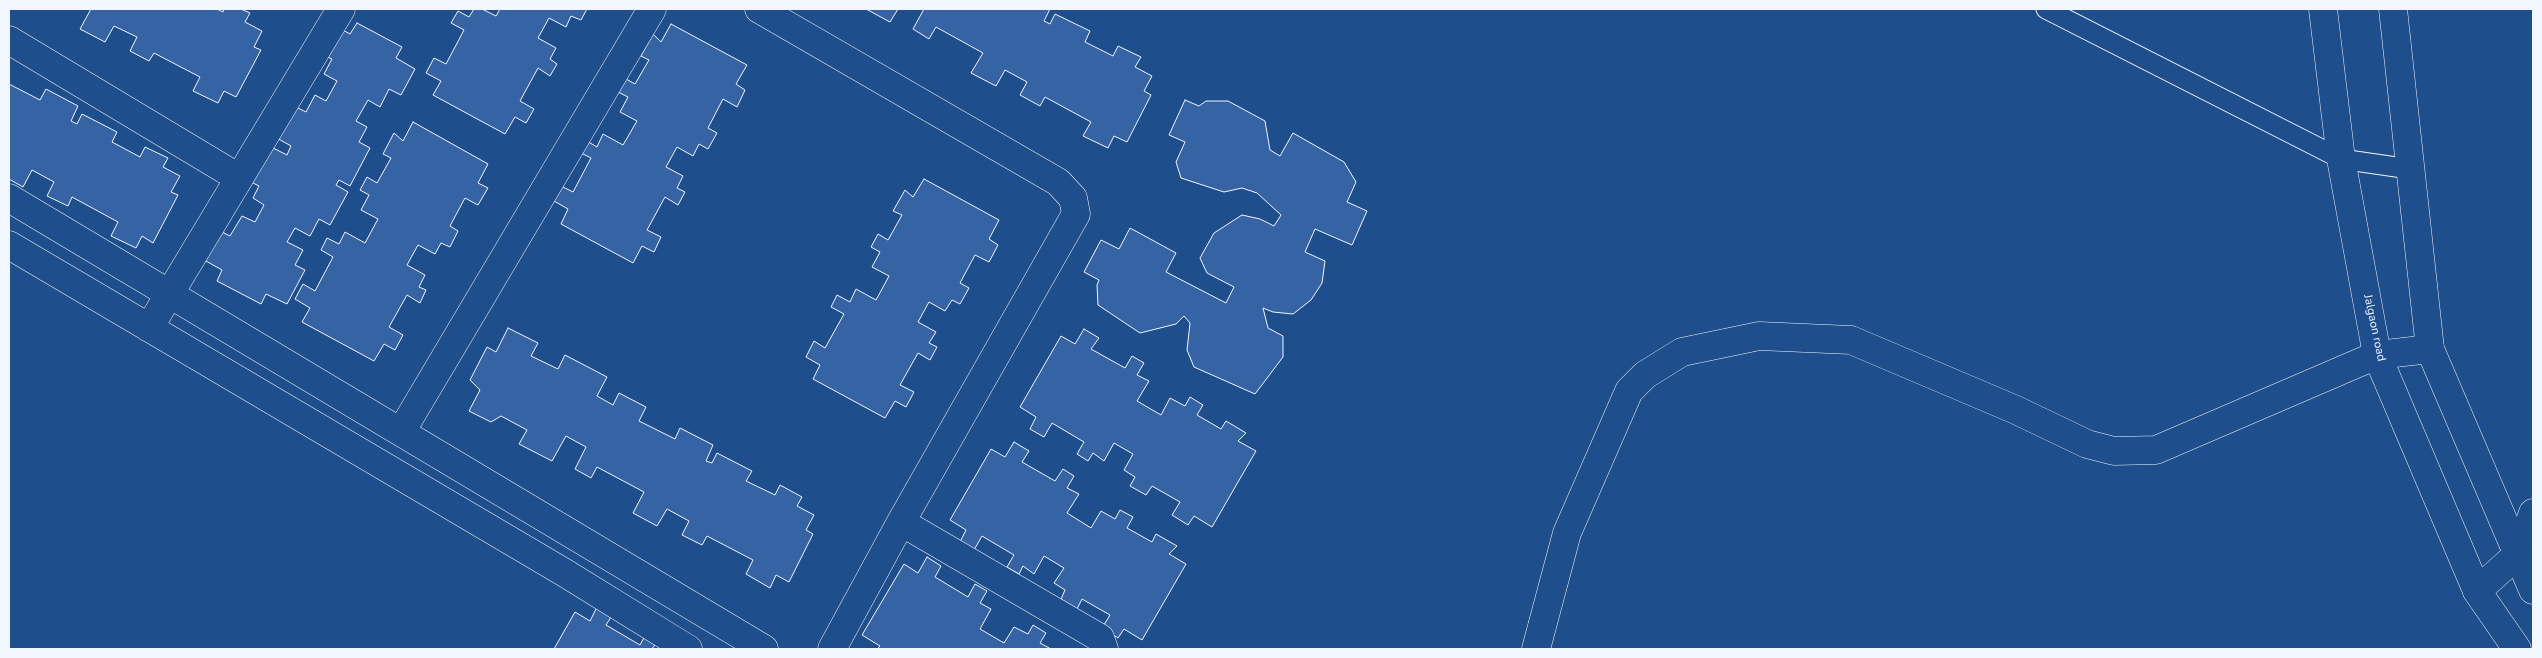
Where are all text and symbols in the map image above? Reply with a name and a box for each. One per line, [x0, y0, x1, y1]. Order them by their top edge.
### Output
street label: Jalgaon road [2360, 293, 2388, 363]

